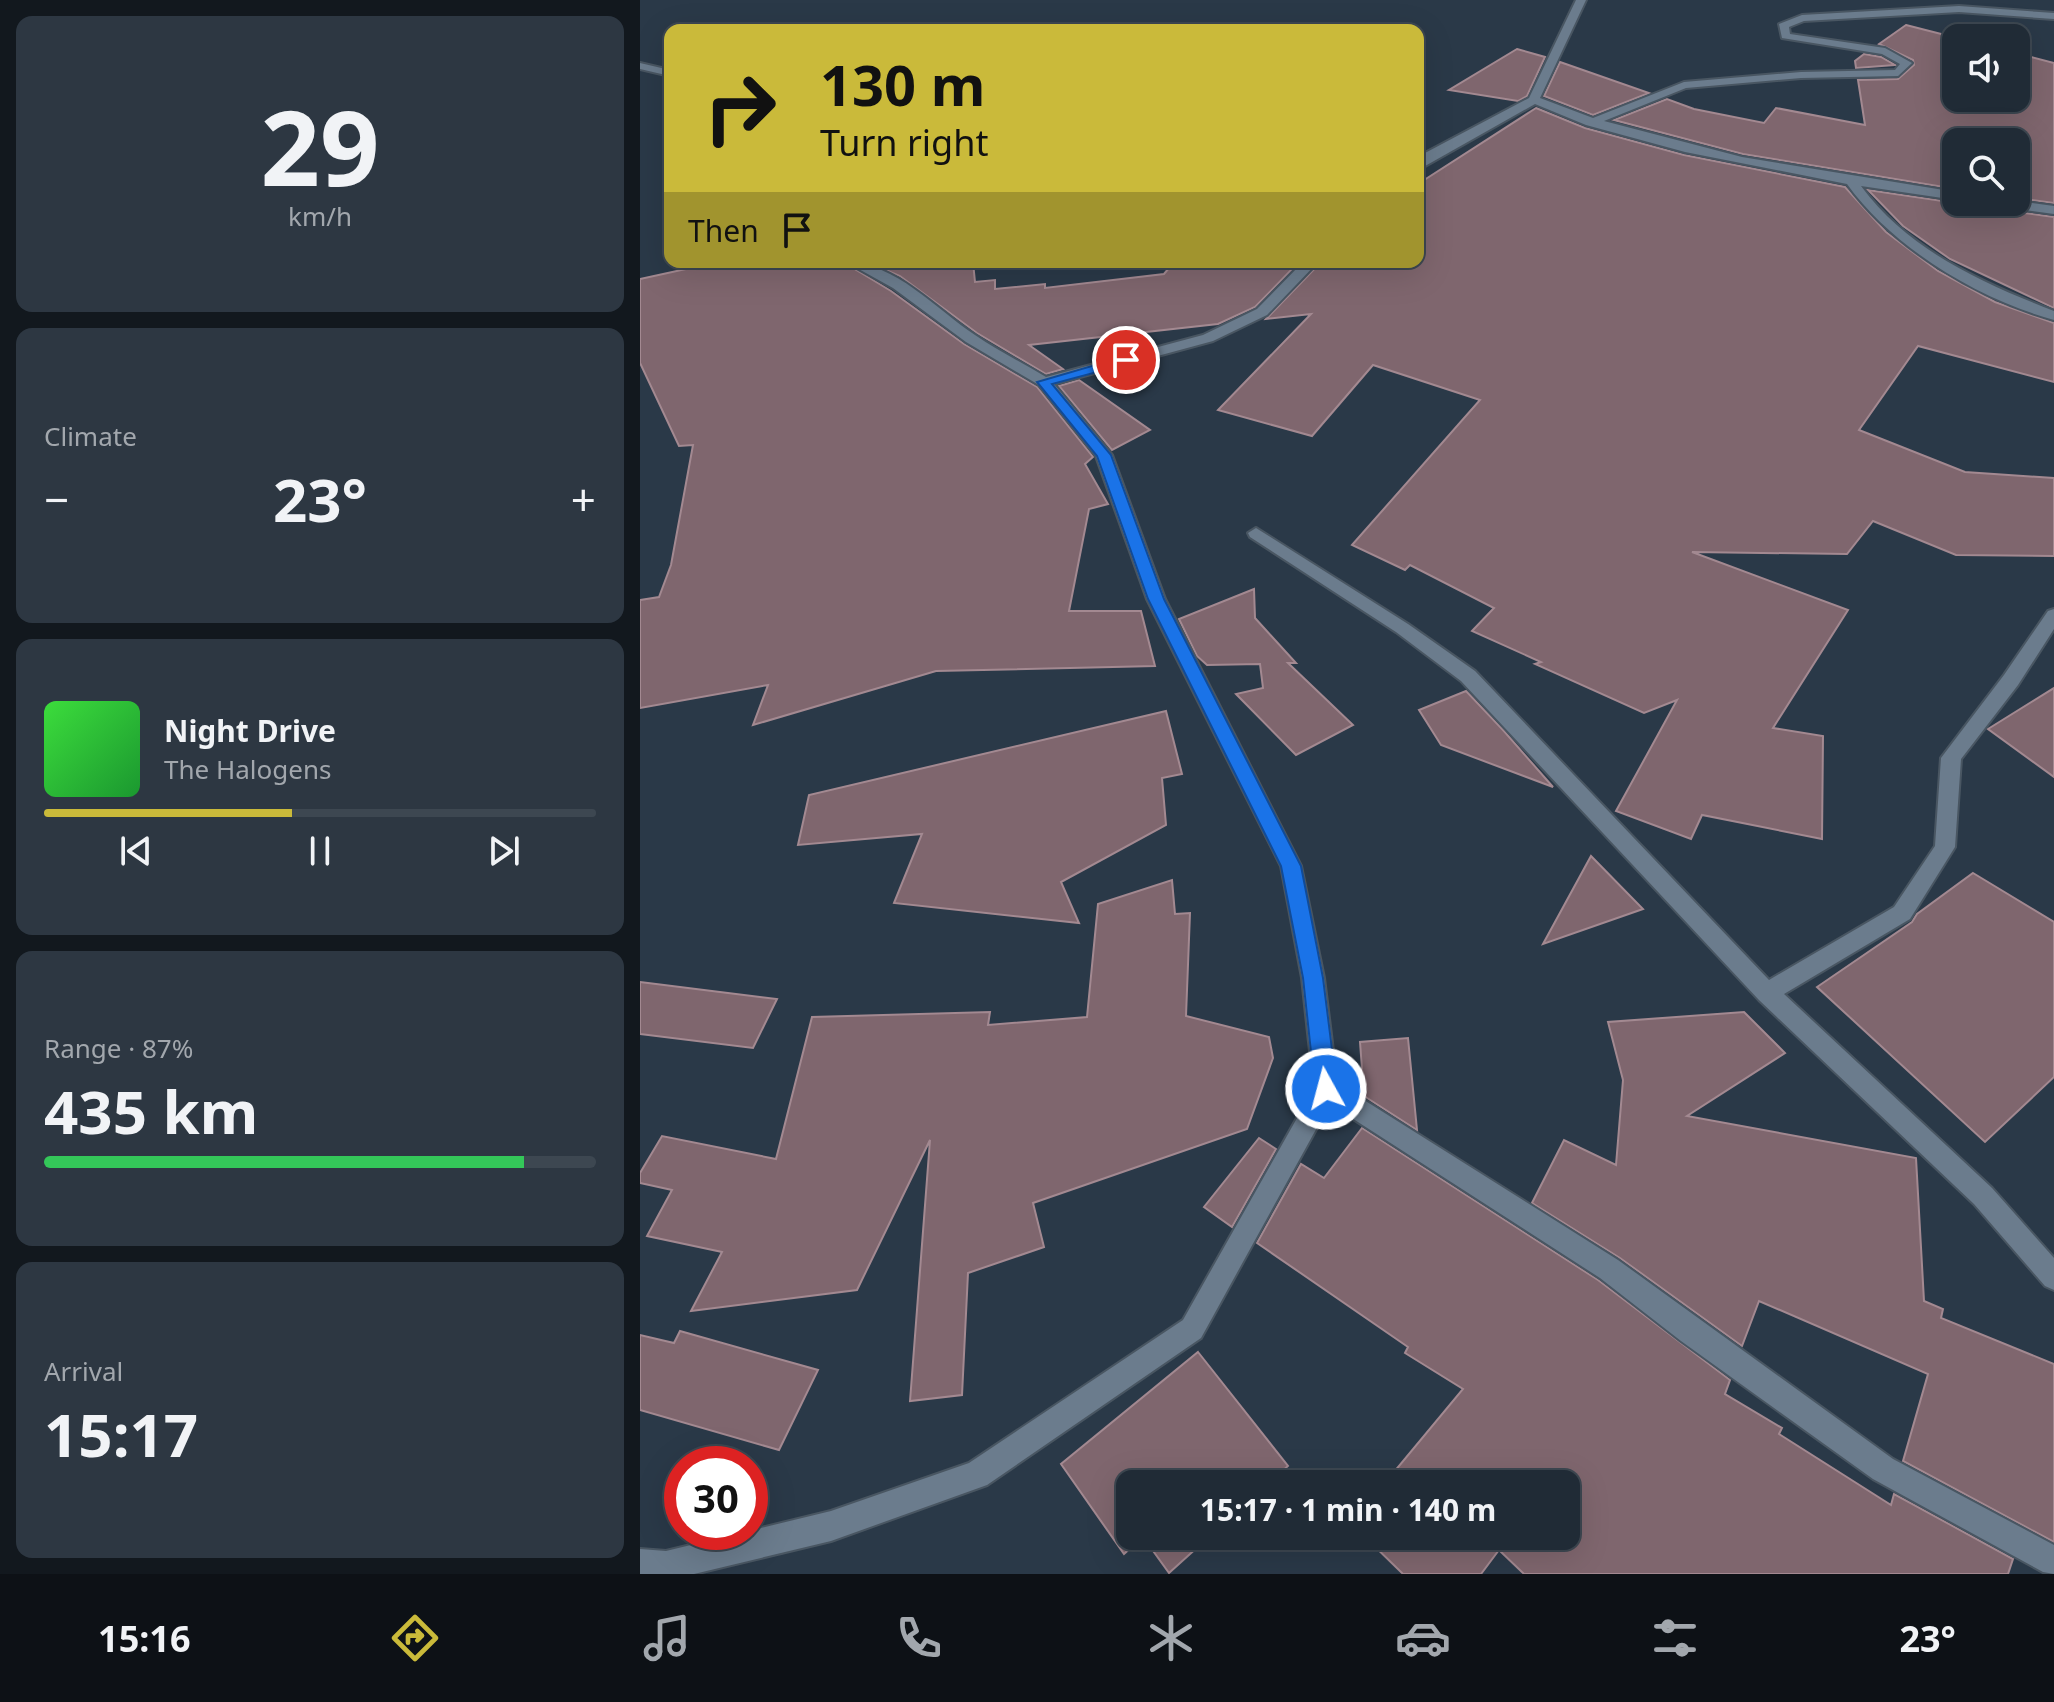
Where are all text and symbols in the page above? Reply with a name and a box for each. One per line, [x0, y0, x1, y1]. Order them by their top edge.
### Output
map controls [1942, 24, 2030, 216]
button: sound [1942, 24, 2030, 112]
text: 130 m [820, 46, 985, 122]
icon: right [688, 56, 792, 160]
text: 29 [261, 75, 379, 216]
text: Turn right [820, 118, 988, 167]
button: search [1942, 128, 2030, 216]
text: km/h [288, 198, 352, 234]
icon: arrive [775, 208, 819, 252]
text: Then [688, 210, 759, 251]
pin [1092, 326, 1160, 394]
icon: arrive [1104, 338, 1148, 382]
text: Climate [44, 418, 137, 454]
text: 23° [273, 458, 367, 540]
text: − [44, 469, 69, 529]
text: + [571, 469, 596, 529]
text: Night Drive [164, 710, 336, 751]
text: The Halogens [164, 751, 331, 787]
icon: previous [114, 829, 158, 873]
icon: pause [298, 829, 342, 873]
icon: next [482, 829, 526, 873]
text: Range · 87% [44, 1030, 193, 1066]
position arrow [1284, 1047, 1368, 1131]
text: 435 km [44, 1070, 258, 1152]
text: Arrival [44, 1353, 123, 1389]
text: 15:17 [44, 1393, 198, 1475]
speed limit sign: 30 [664, 1446, 768, 1550]
text: 15:17 · 1 min · 140 m [1200, 1489, 1496, 1530]
icon: directions [387, 1610, 443, 1666]
icon: music [639, 1610, 695, 1666]
icon: phone [891, 1610, 947, 1666]
icon: climate [1143, 1610, 1199, 1666]
icon: car [1395, 1610, 1451, 1666]
icon: filters [1647, 1610, 1703, 1666]
text: 15:16 [98, 1614, 191, 1663]
text: 23° [1899, 1614, 1956, 1663]

